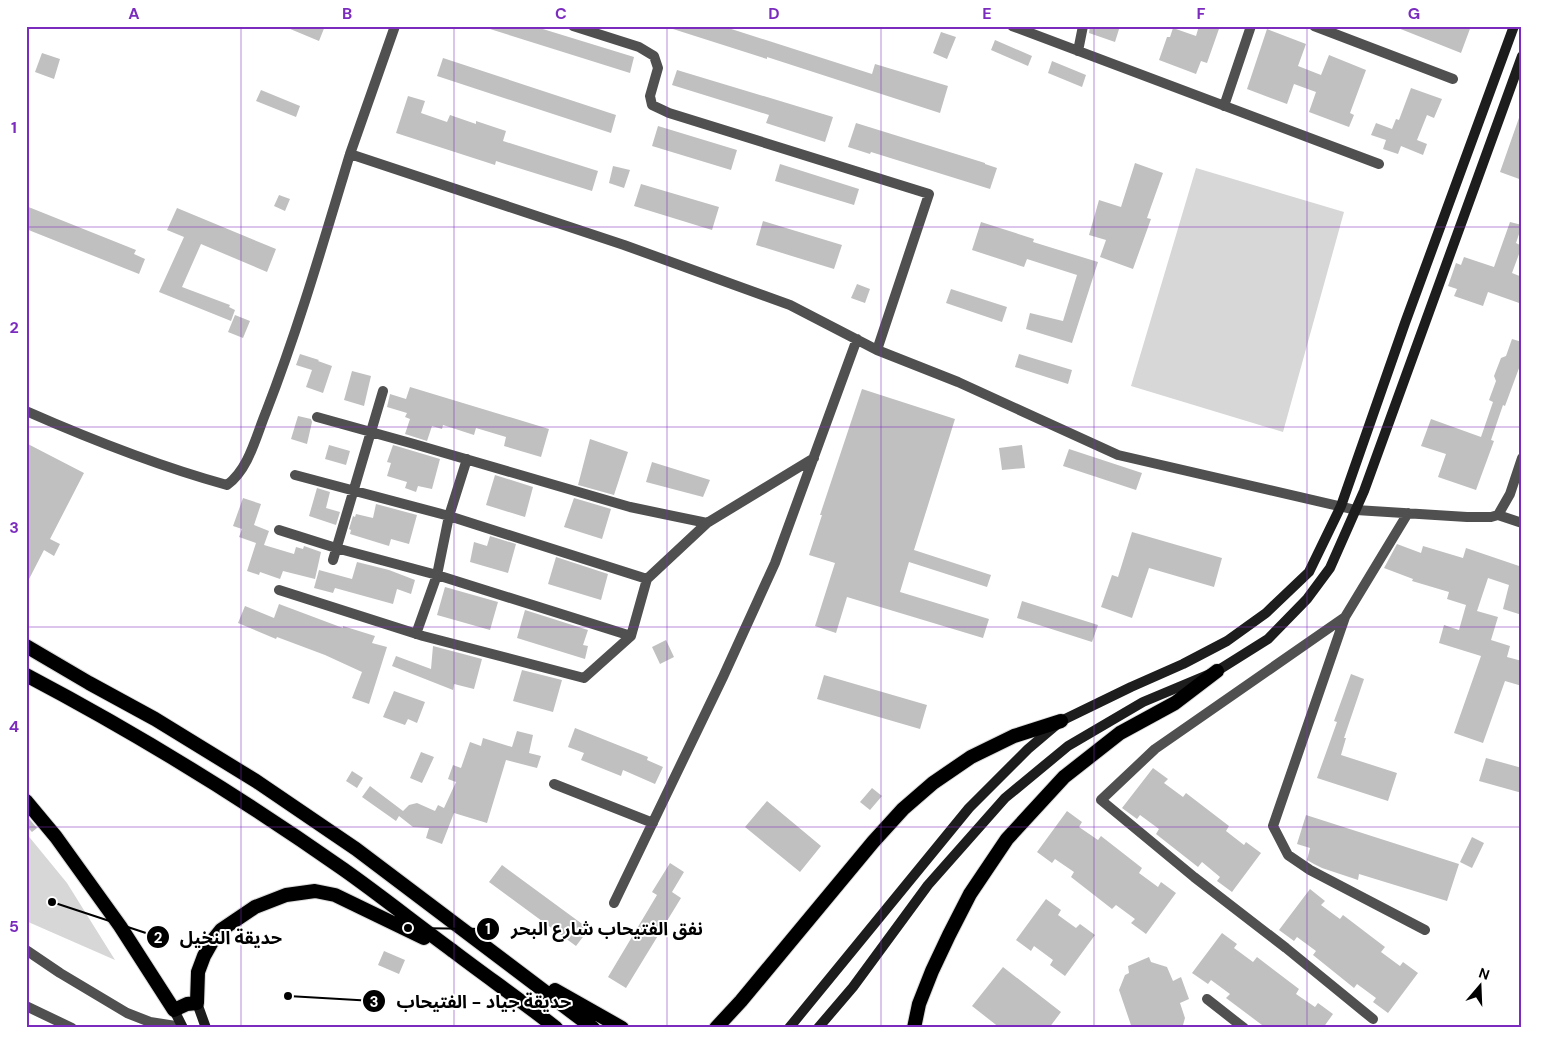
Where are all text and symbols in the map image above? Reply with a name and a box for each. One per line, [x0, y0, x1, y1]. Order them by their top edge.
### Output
text: A [128, 3, 140, 24]
text: B [342, 3, 352, 24]
text: C [555, 3, 567, 24]
text: D [768, 3, 780, 24]
text: E [982, 3, 992, 24]
text: F [1197, 3, 1206, 24]
text: G [1408, 3, 1420, 24]
text: 1 [11, 117, 17, 138]
text: 2 [9, 317, 19, 338]
text: 3 [9, 517, 19, 538]
text: 4 [9, 716, 19, 737]
callout: نفق الفتيحاب شارع البحر [476, 912, 713, 945]
text: 5 [9, 916, 19, 937]
text: نفق الفتيحاب شارع البحر [510, 917, 703, 942]
text: 1 [485, 919, 491, 939]
callout: حديقة النخيل [145, 921, 293, 954]
text: حديقة النخيل [180, 926, 282, 950]
text: 2 [154, 928, 163, 948]
north arrow [1456, 962, 1506, 1012]
text: N [1476, 964, 1492, 984]
callout: حديقة جياد - الفتيحاب [362, 985, 582, 1018]
text: حديقة جياد - الفتيحاب [397, 990, 571, 1014]
text: 3 [369, 992, 379, 1012]

